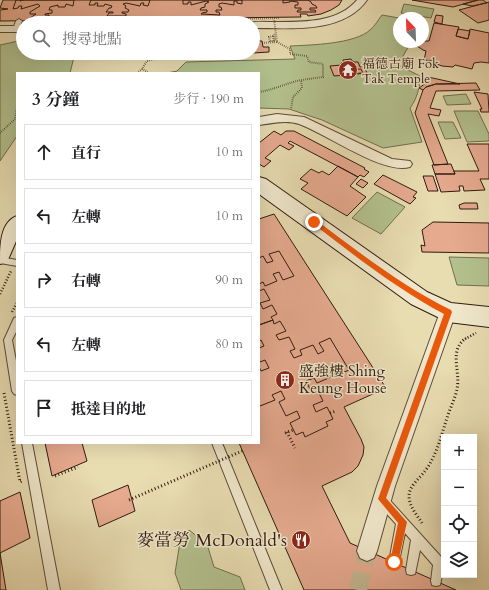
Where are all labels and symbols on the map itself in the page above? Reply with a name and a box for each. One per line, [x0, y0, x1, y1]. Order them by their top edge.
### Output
north arrow [393, 12, 429, 48]
place label: 福德古廟 Fok Tak Temple [362, 55, 439, 88]
temple icon: 福德古廟 Fok Tak Temple [337, 59, 359, 81]
route end [305, 213, 323, 231]
place label: 盛強樓 Shing Keung House [299, 361, 387, 398]
building icon: 盛強樓 Shing Keung House [274, 369, 296, 391]
place label: 麥當勞 McDonald's [136, 528, 287, 553]
restaurant icon: 麥當勞 McDonald's [290, 529, 312, 551]
route start [385, 553, 403, 571]

